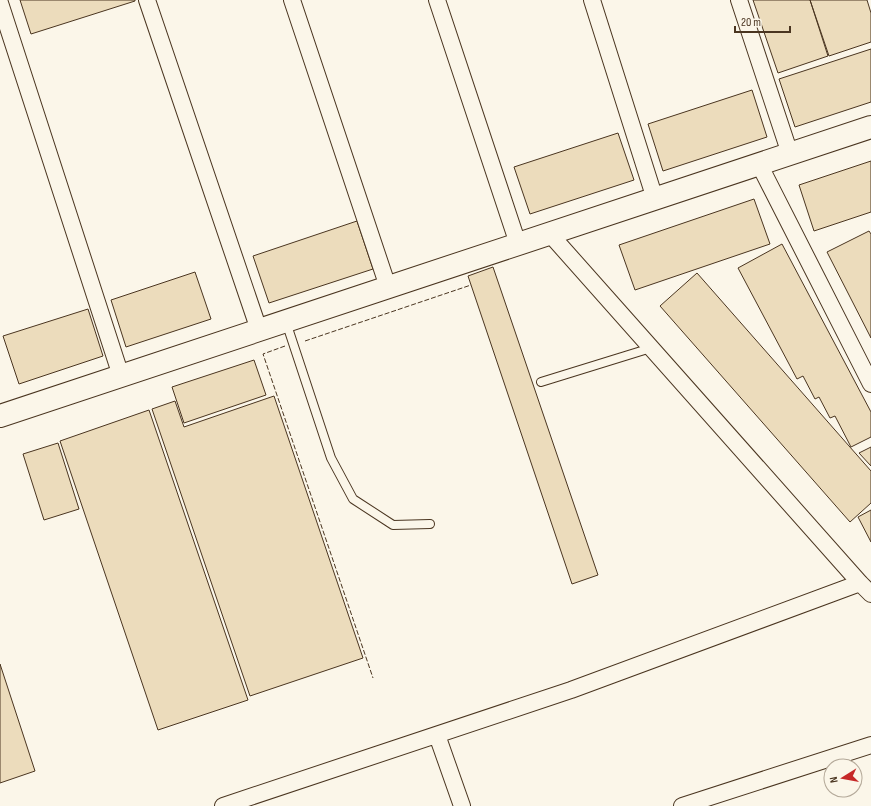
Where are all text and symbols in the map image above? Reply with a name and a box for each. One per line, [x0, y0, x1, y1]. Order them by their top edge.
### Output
scale bar [735, 8, 790, 34]
text: 20 m [741, 15, 761, 30]
north arrow [823, 758, 863, 798]
text: N [827, 776, 841, 784]

